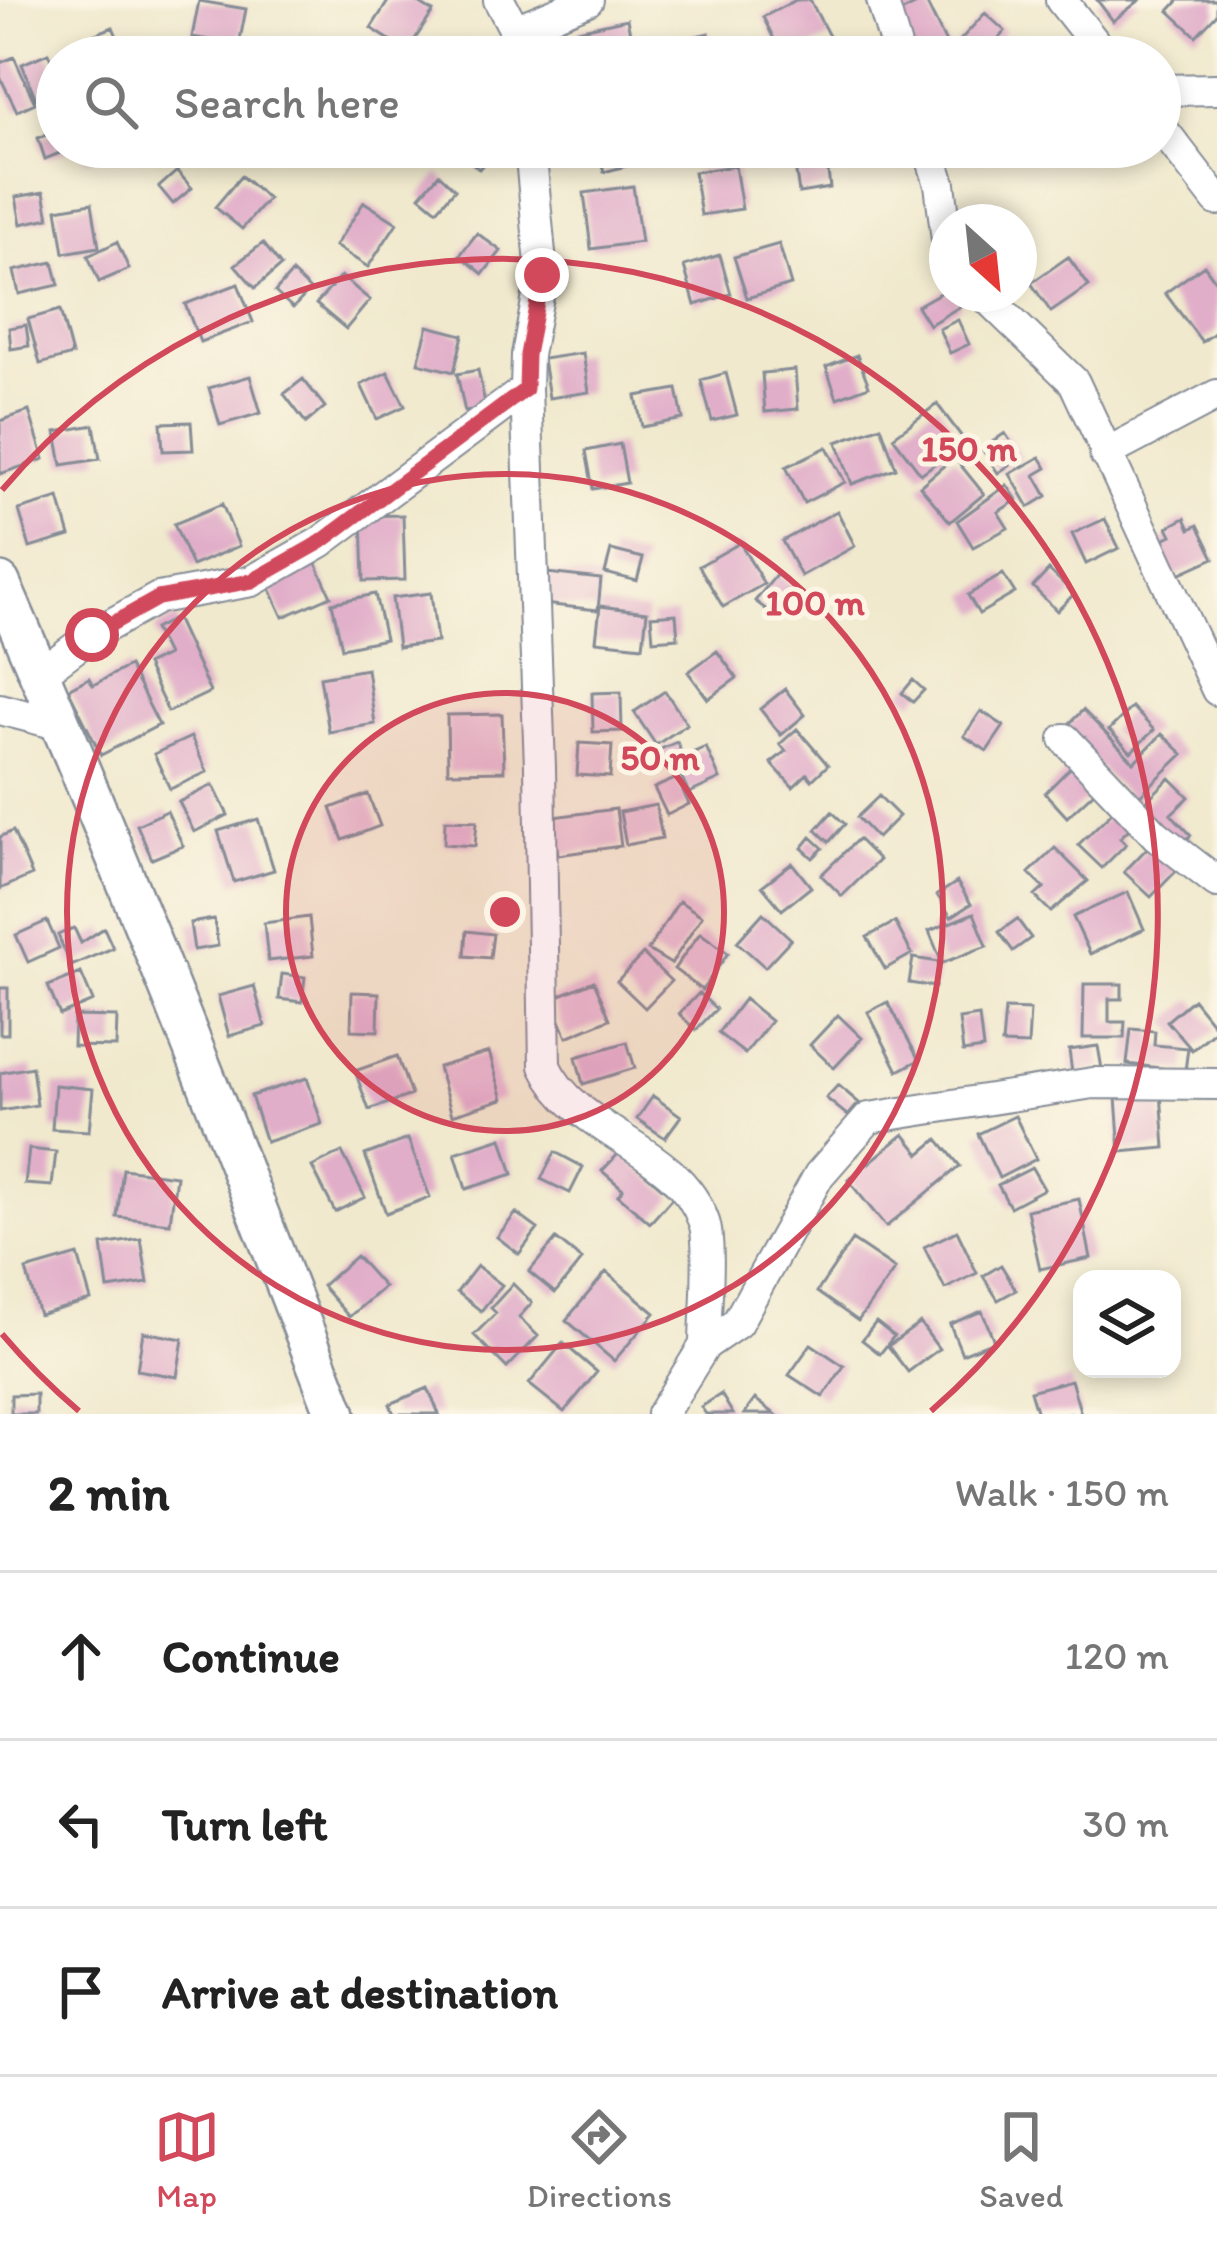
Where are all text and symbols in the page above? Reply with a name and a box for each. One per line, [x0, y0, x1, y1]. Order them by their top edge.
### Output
search box [36, 36, 1181, 168]
icon: search [78, 69, 144, 135]
text: Search here [174, 75, 400, 129]
north arrow [929, 204, 1037, 312]
route end [515, 248, 569, 302]
text: 150 m [921, 427, 1018, 470]
text: 100 m [765, 581, 865, 624]
route start [65, 608, 119, 662]
text: 50 m [620, 736, 700, 779]
centre of rings [484, 891, 526, 933]
map controls [1073, 1270, 1181, 1378]
button: layers [1073, 1270, 1181, 1378]
text: 2 min [48, 1462, 169, 1523]
text: Walk · 150 m [955, 1469, 1169, 1516]
icon: ahead [48, 1623, 114, 1689]
text: Continue [162, 1629, 340, 1683]
text: 120 m [1065, 1632, 1169, 1679]
icon: left [48, 1791, 114, 1857]
text: Turn left [162, 1797, 328, 1851]
text: 30 m [1082, 1800, 1169, 1847]
icon: arrive [48, 1959, 114, 2025]
text: Arrive at destination [162, 1965, 558, 2019]
tab: Map [154, 2104, 220, 2215]
tab: Directions [527, 2104, 672, 2215]
tab: Saved [979, 2104, 1063, 2215]

